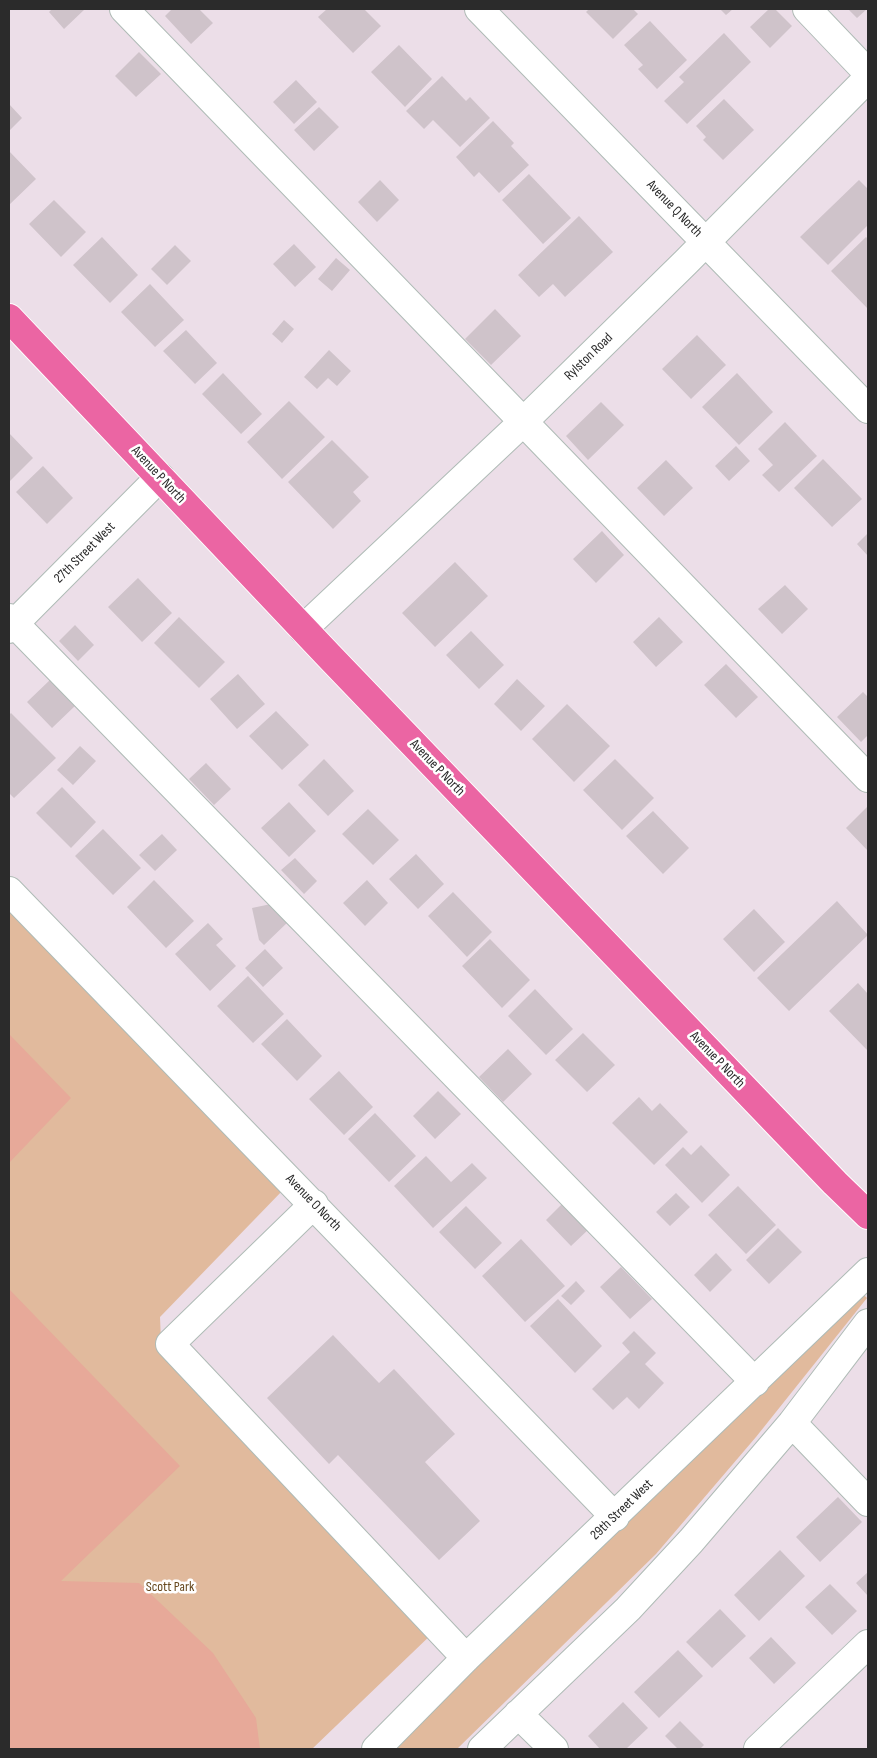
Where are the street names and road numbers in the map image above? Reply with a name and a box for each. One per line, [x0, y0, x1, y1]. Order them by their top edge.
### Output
street label: Avenue Q North [643, 177, 705, 241]
street label: Rylston Road [561, 330, 617, 384]
street label: Avenue P North [127, 443, 189, 507]
street label: 27th Street West [51, 519, 119, 587]
street label: Avenue P North [406, 736, 468, 800]
street label: Avenue P North [686, 1028, 748, 1092]
street label: Avenue O North [282, 1171, 344, 1235]
street label: 29th Street West [587, 1476, 657, 1544]

